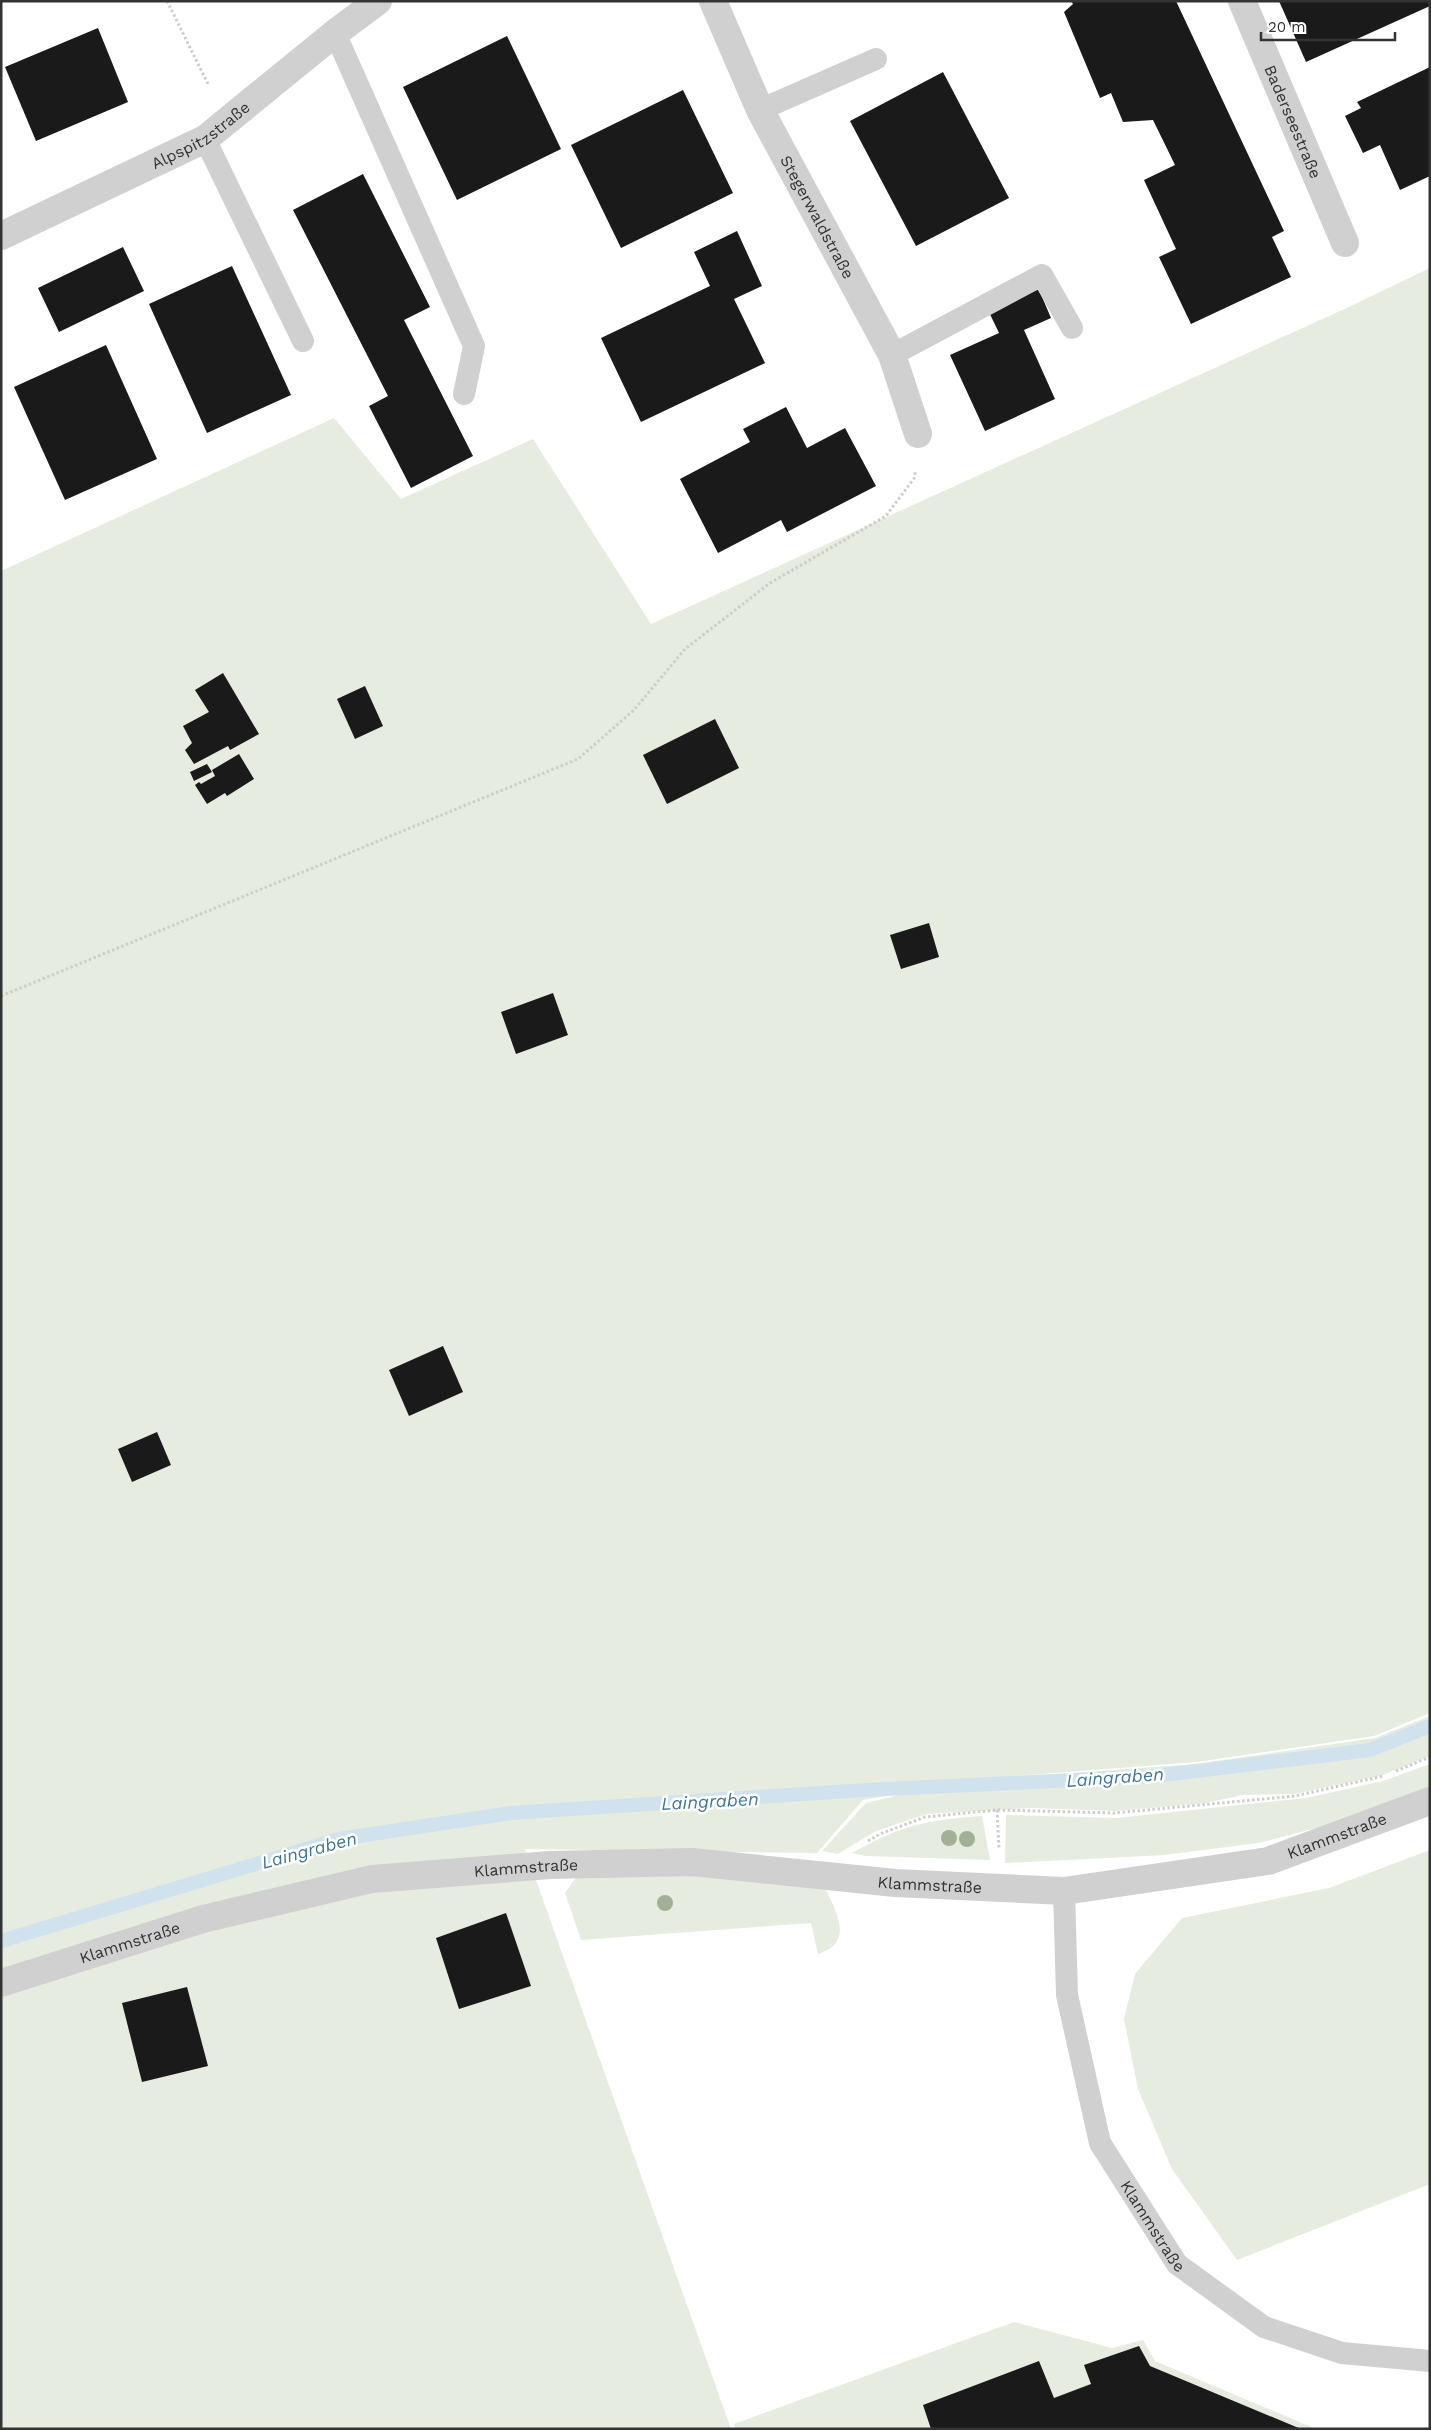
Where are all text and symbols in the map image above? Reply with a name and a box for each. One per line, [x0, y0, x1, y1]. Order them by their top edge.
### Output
scale bar [1261, 10, 1395, 42]
text: 20 m [1268, 18, 1306, 36]
street label: Baderseestraße [1261, 62, 1326, 181]
street label: Alpspitzstraße [148, 97, 253, 173]
street label: Stegerwaldstraße [777, 152, 858, 282]
water label: Laingraben [1066, 1763, 1164, 1791]
water label: Laingraben [661, 1788, 759, 1814]
street label: Klammstraße [1284, 1808, 1389, 1863]
water label: Laingraben [259, 1827, 359, 1873]
street label: Klammstraße [473, 1855, 578, 1880]
street label: Klammstraße [877, 1872, 982, 1897]
street label: Klammstraße [77, 1917, 182, 1967]
street label: Klammstraße [1117, 2177, 1188, 2276]

